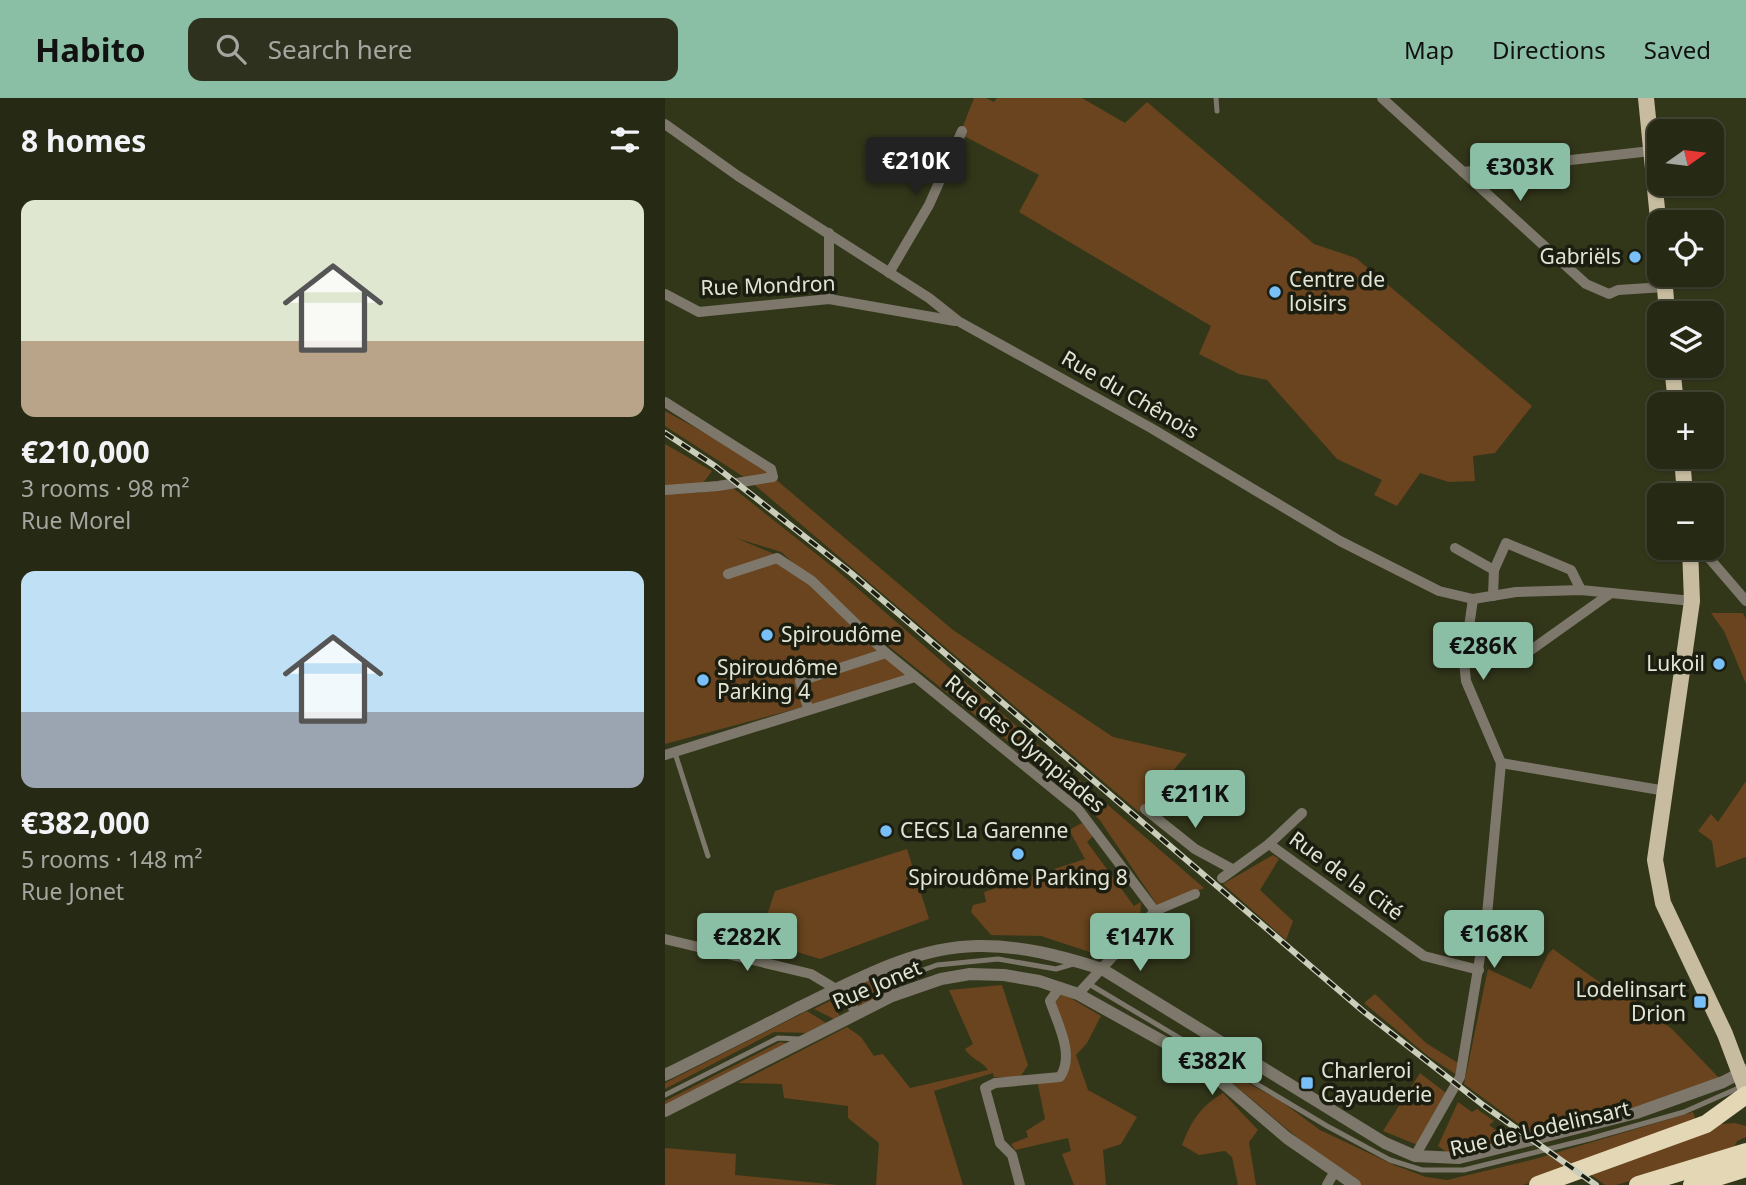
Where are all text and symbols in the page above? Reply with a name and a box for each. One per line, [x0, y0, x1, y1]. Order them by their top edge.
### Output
search box [188, 18, 678, 81]
text: Habito [35, 27, 146, 72]
icon: search [212, 30, 250, 68]
text: Search here [268, 31, 412, 67]
text: Map [1404, 33, 1454, 66]
text: Directions [1492, 33, 1606, 66]
text: Saved [1644, 33, 1711, 66]
north arrow [1647, 119, 1724, 196]
map controls [1647, 119, 1724, 560]
text: 8 homes [21, 120, 146, 161]
icon: filters [606, 121, 644, 159]
pin: €210K [867, 138, 965, 197]
text: €210K [882, 144, 950, 176]
pin: €303K [1471, 144, 1569, 203]
text: €303K [1486, 150, 1554, 182]
button: locate [1647, 210, 1724, 287]
place label: Gabriëls [1540, 242, 1621, 270]
icon: home [270, 245, 396, 371]
marker: Gabriëls [1627, 249, 1643, 265]
place label: Centre de loisirs [1289, 265, 1385, 317]
street label: Rue Mondron [700, 269, 836, 301]
marker: Centre de loisirs [1267, 284, 1283, 300]
button: layers [1647, 301, 1724, 378]
street label: Rue du Chênois [1057, 344, 1204, 445]
button: + [1647, 392, 1724, 469]
text: €210,000 [21, 431, 150, 472]
text: 3 rooms · 98 m² [21, 472, 190, 504]
button: − [1647, 483, 1724, 560]
text: Rue Morel [21, 504, 131, 536]
icon: home [270, 616, 396, 742]
place label: Spiroudôme [781, 620, 902, 648]
pin: €286K [1434, 622, 1532, 682]
marker: Spiroudôme [759, 627, 775, 643]
text: €286K [1449, 629, 1517, 661]
place label: Lukoil [1646, 649, 1705, 677]
place label: Spiroudôme Parking 4 [717, 653, 838, 705]
marker: Lukoil [1711, 656, 1727, 672]
street label: Rue des Olympiades [940, 668, 1112, 818]
marker: Spiroudôme Parking 4 [695, 672, 711, 688]
pin: €211K [1146, 770, 1244, 830]
text: €211K [1161, 777, 1229, 809]
text: €382,000 [21, 802, 150, 843]
place label: CECS La Garenne [900, 816, 1068, 844]
marker: CECS La Garenne [878, 823, 894, 839]
street label: Rue de la Cité [1284, 824, 1409, 926]
text: 5 rooms · 148 m² [21, 843, 203, 875]
marker: Spiroudôme Parking 8 [1010, 846, 1026, 862]
place label: Spiroudôme Parking 8 [908, 863, 1128, 891]
text: Rue Jonet [21, 875, 124, 907]
pin: €168K [1445, 910, 1543, 970]
pin: €282K [698, 914, 796, 973]
pin: €147K [1091, 914, 1189, 973]
text: €168K [1460, 917, 1528, 949]
text: €282K [713, 920, 781, 952]
text: €147K [1106, 920, 1174, 952]
street label: Rue Jonet [828, 953, 926, 1015]
place label: Lodelinsart Drion [1576, 975, 1686, 1027]
marker: Lodelinsart Drion [1692, 994, 1708, 1010]
pin: €382K [1163, 1038, 1261, 1097]
text: €382K [1178, 1044, 1246, 1076]
place label: Charleroi Cayauderie [1321, 1056, 1432, 1108]
marker: Charleroi Cayauderie [1299, 1075, 1315, 1091]
street label: Rue de Lodelinsart [1447, 1094, 1633, 1162]

